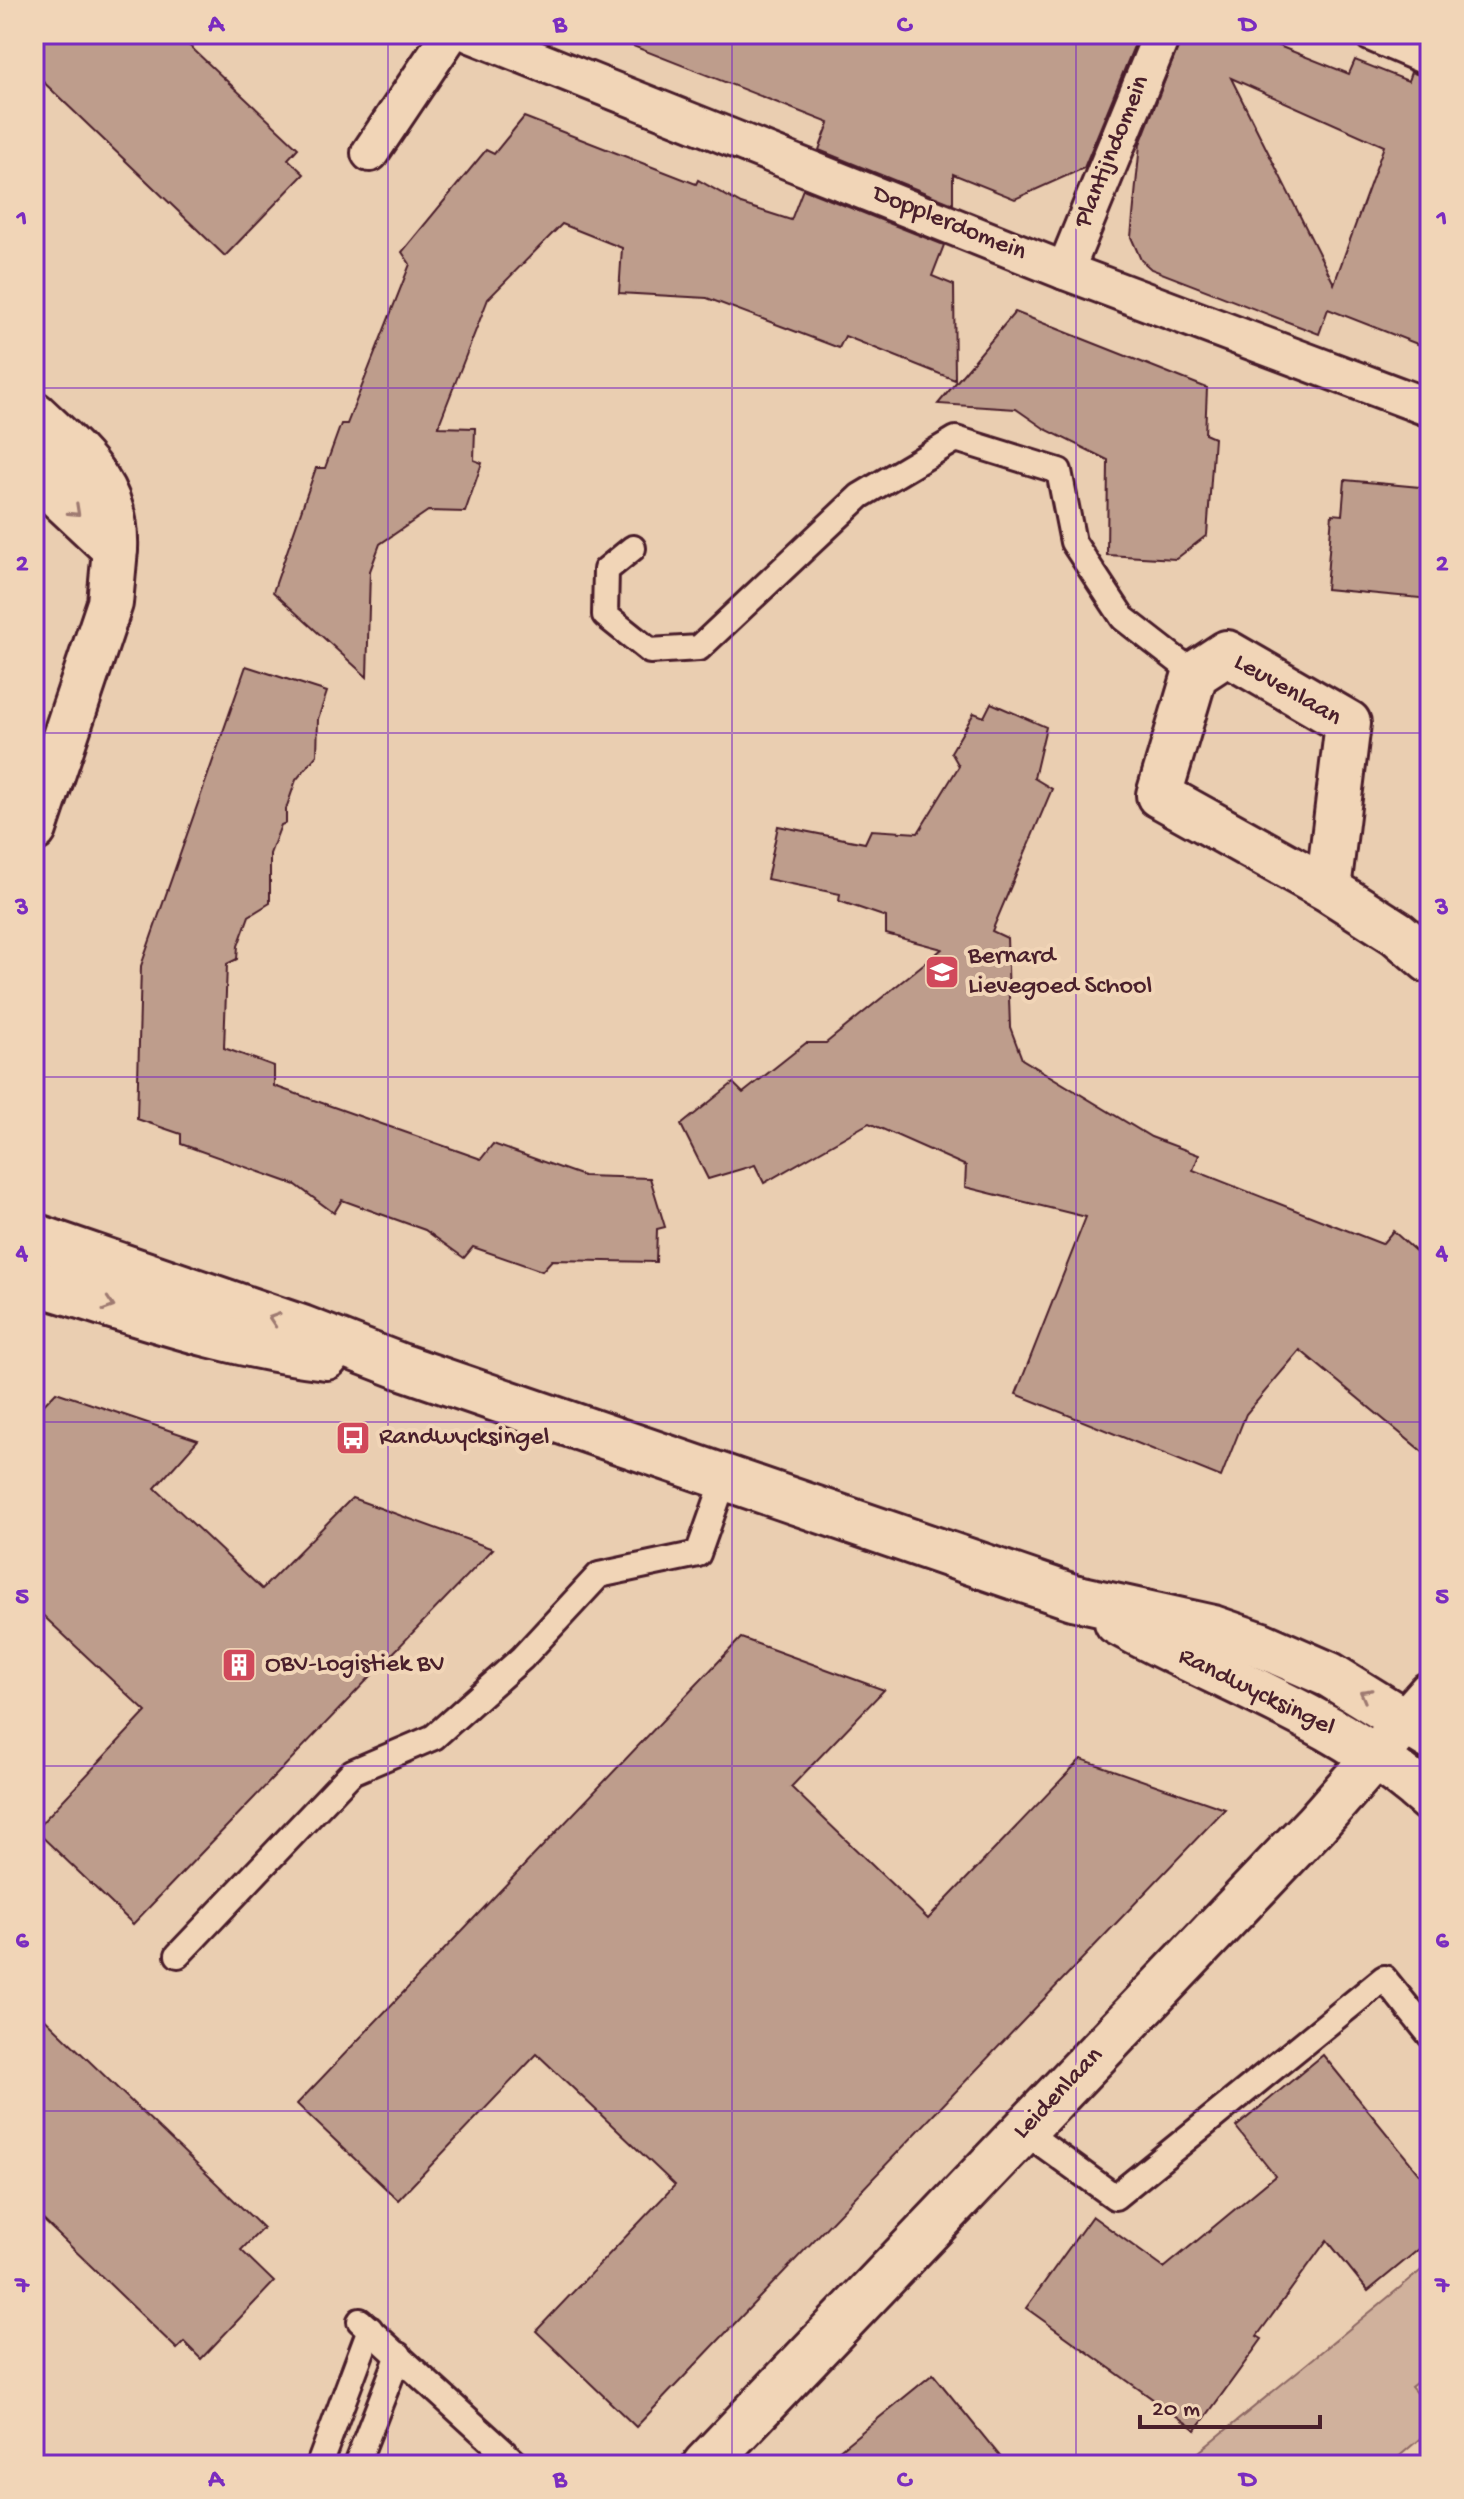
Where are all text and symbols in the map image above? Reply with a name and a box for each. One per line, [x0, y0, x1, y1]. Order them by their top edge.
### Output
text: A [207, 11, 225, 42]
text: B [552, 11, 568, 42]
text: C [897, 11, 914, 42]
text: D [1238, 11, 1258, 42]
street label: Plantijndomein [1068, 71, 1158, 234]
street label: Dopplerdomein [866, 178, 1031, 269]
text: 1 [16, 205, 27, 236]
text: 1 [1436, 205, 1447, 236]
one-way arrow [65, 502, 80, 516]
text: 2 [16, 550, 29, 581]
text: 2 [1436, 550, 1449, 581]
street label: Leuvenlaan [1228, 648, 1347, 735]
text: 3 [14, 894, 29, 925]
text: 3 [1434, 894, 1449, 925]
place label: Bernard Lievegoed School [967, 942, 1152, 1003]
school or university icon: Bernard Lievegoed School [923, 953, 961, 991]
text: 4 [15, 1239, 29, 1270]
text: 4 [1435, 1239, 1449, 1270]
one-way arrow [101, 1295, 115, 1311]
one-way arrow [268, 1312, 282, 1328]
bus stop icon: Randwycksingel [334, 1419, 372, 1457]
place label: Randwycksingel [379, 1423, 550, 1454]
text: 5 [15, 1583, 29, 1614]
text: 5 [1435, 1583, 1449, 1614]
street label: Randwycksingel [1173, 1642, 1339, 1744]
building icon: OBV-Logistiek BV [220, 1646, 258, 1684]
place label: OBV-Logistiek BV [265, 1650, 445, 1681]
one-way arrow [1358, 1689, 1373, 1704]
text: 6 [15, 1927, 29, 1958]
text: 6 [1435, 1927, 1449, 1958]
street label: Leidenlaan [1007, 2041, 1111, 2147]
text: 7 [13, 2272, 30, 2303]
text: 7 [1433, 2272, 1450, 2303]
scale bar [1140, 2379, 1320, 2429]
text: 20 m [1152, 2396, 1200, 2425]
text: A [207, 2466, 225, 2497]
text: B [552, 2466, 568, 2497]
text: C [897, 2466, 914, 2497]
text: D [1238, 2466, 1258, 2497]

